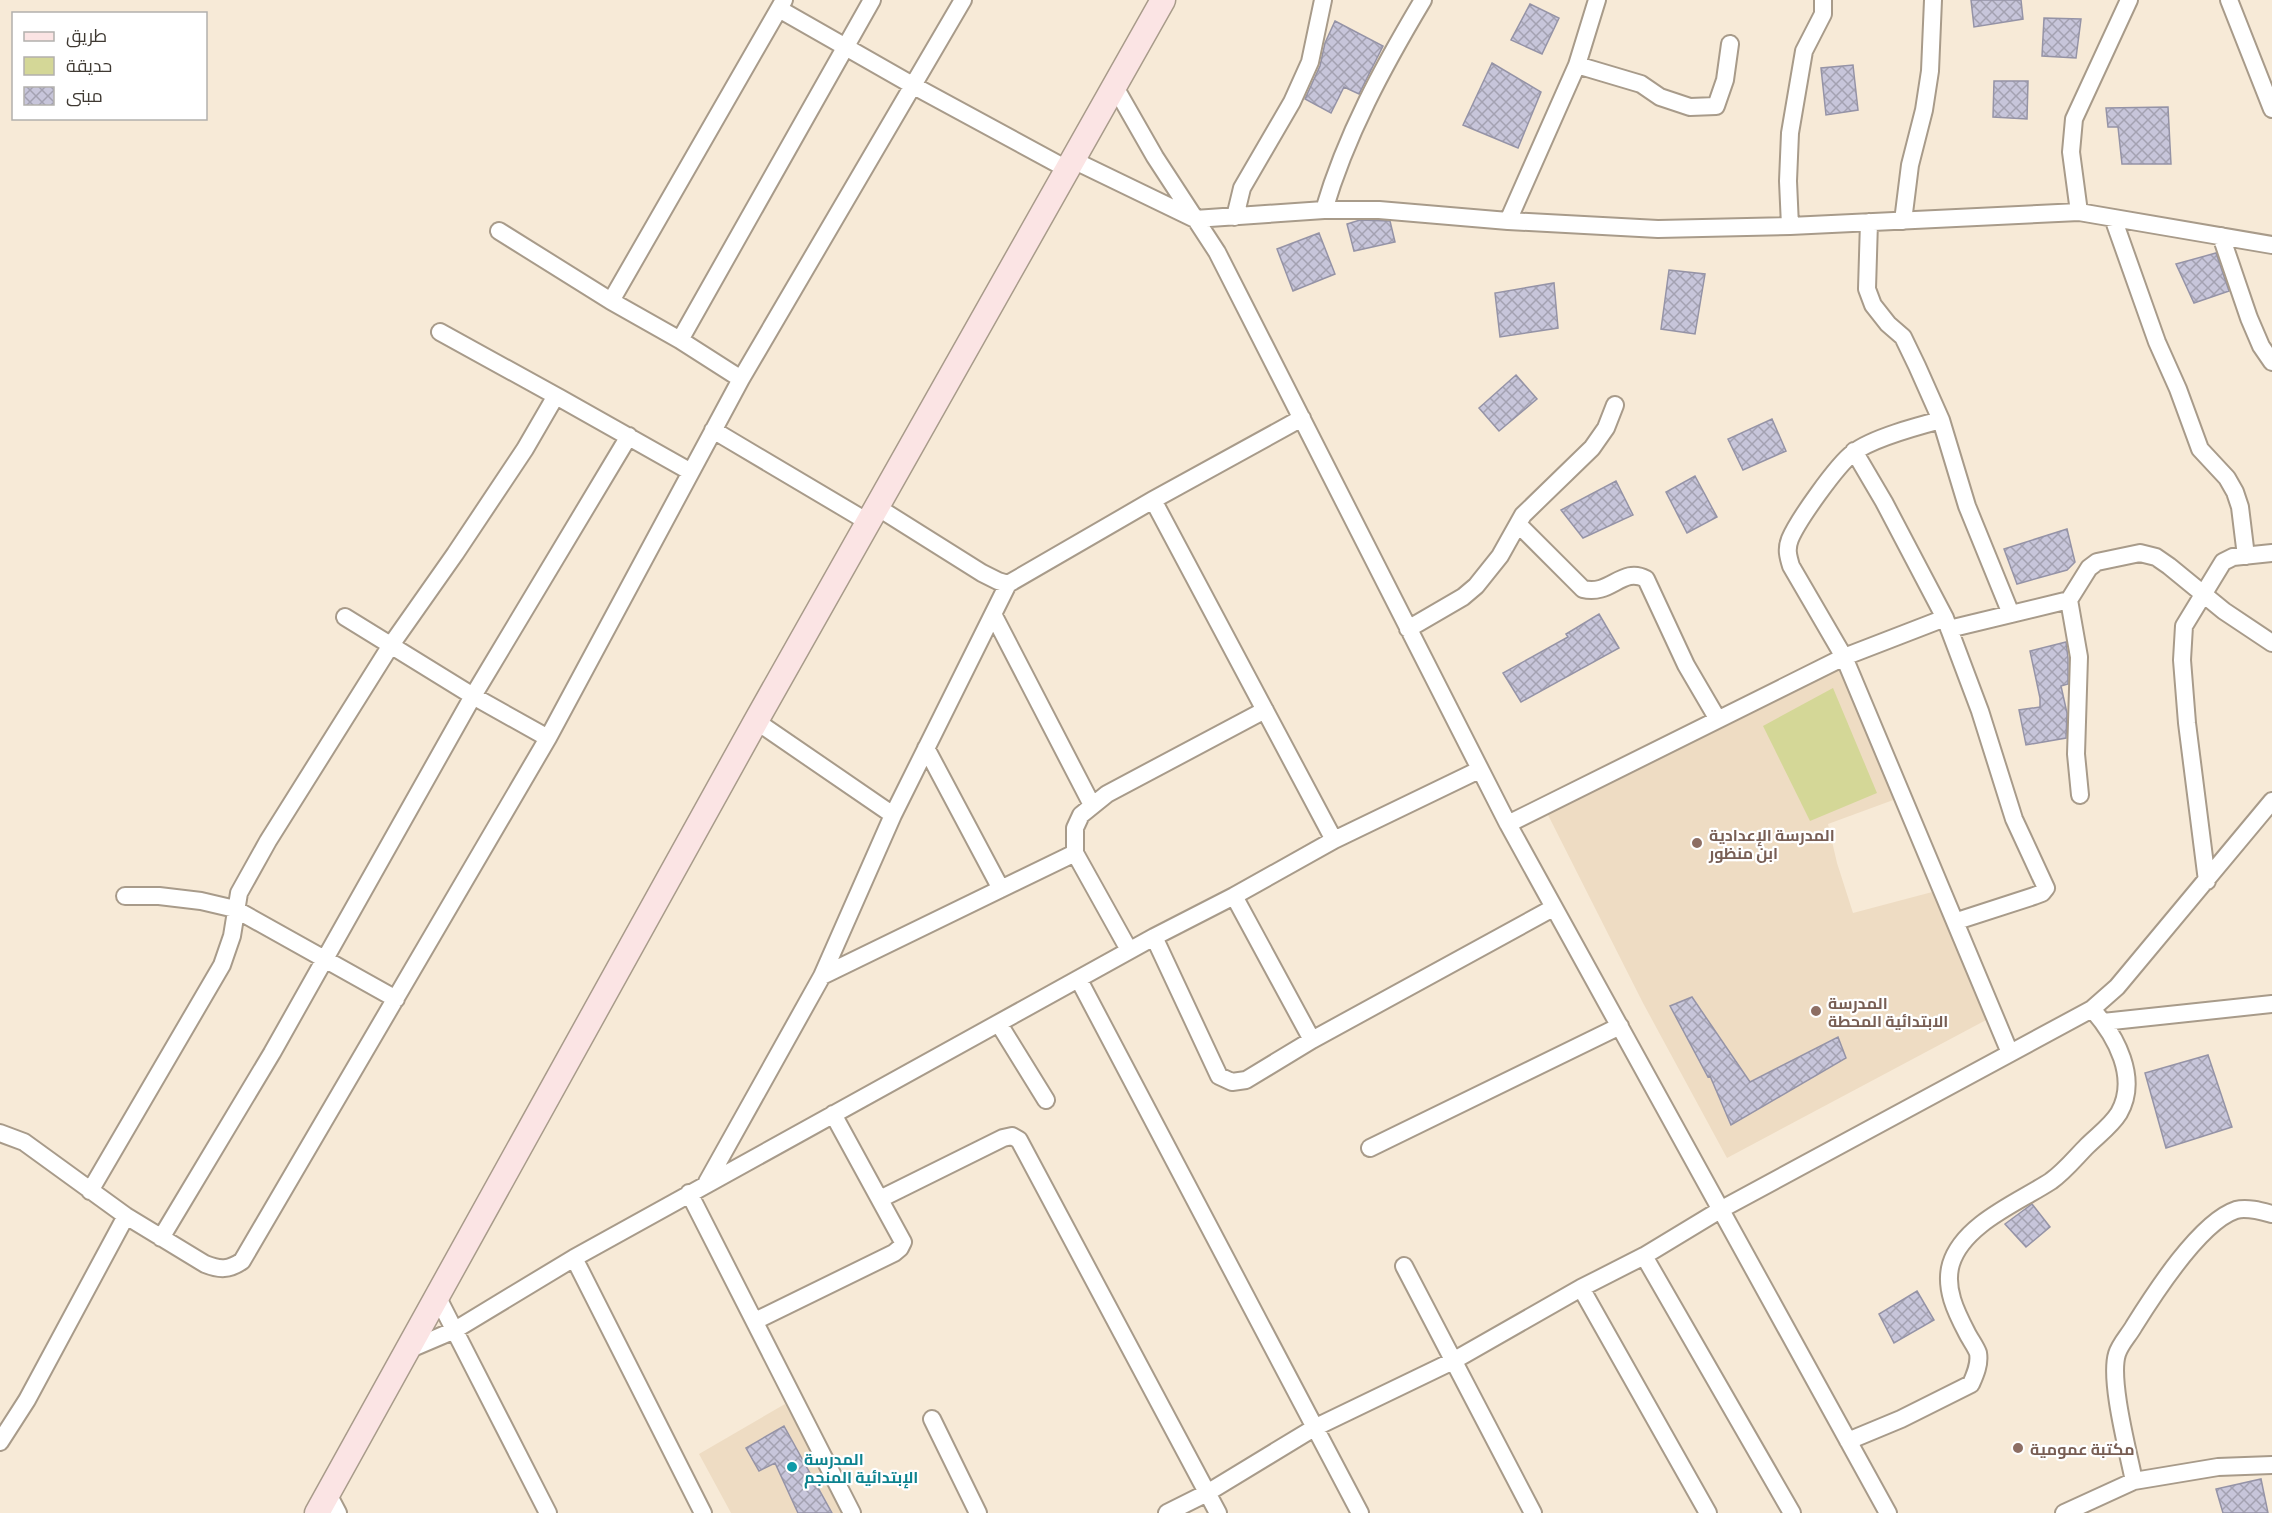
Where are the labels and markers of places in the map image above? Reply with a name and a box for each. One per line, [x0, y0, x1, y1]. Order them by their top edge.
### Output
place label: المدرسة الإعدادية ابن منظور [1708, 825, 1835, 863]
marker: المدرسة الإعدادية ابن منظور [1690, 836, 1704, 850]
place label: المدرسة الابتدائية المحطة [1828, 993, 1948, 1030]
marker: المدرسة الابتدائية المحطة [1809, 1004, 1823, 1018]
place label: مكتبة عمومية [2030, 1439, 2134, 1459]
marker: مكتبة عمومية [2011, 1441, 2025, 1455]
place label: المدرسة الإبتدائية المنجم [804, 1449, 918, 1489]
marker: المدرسة الإبتدائية المنجم [785, 1460, 799, 1474]

